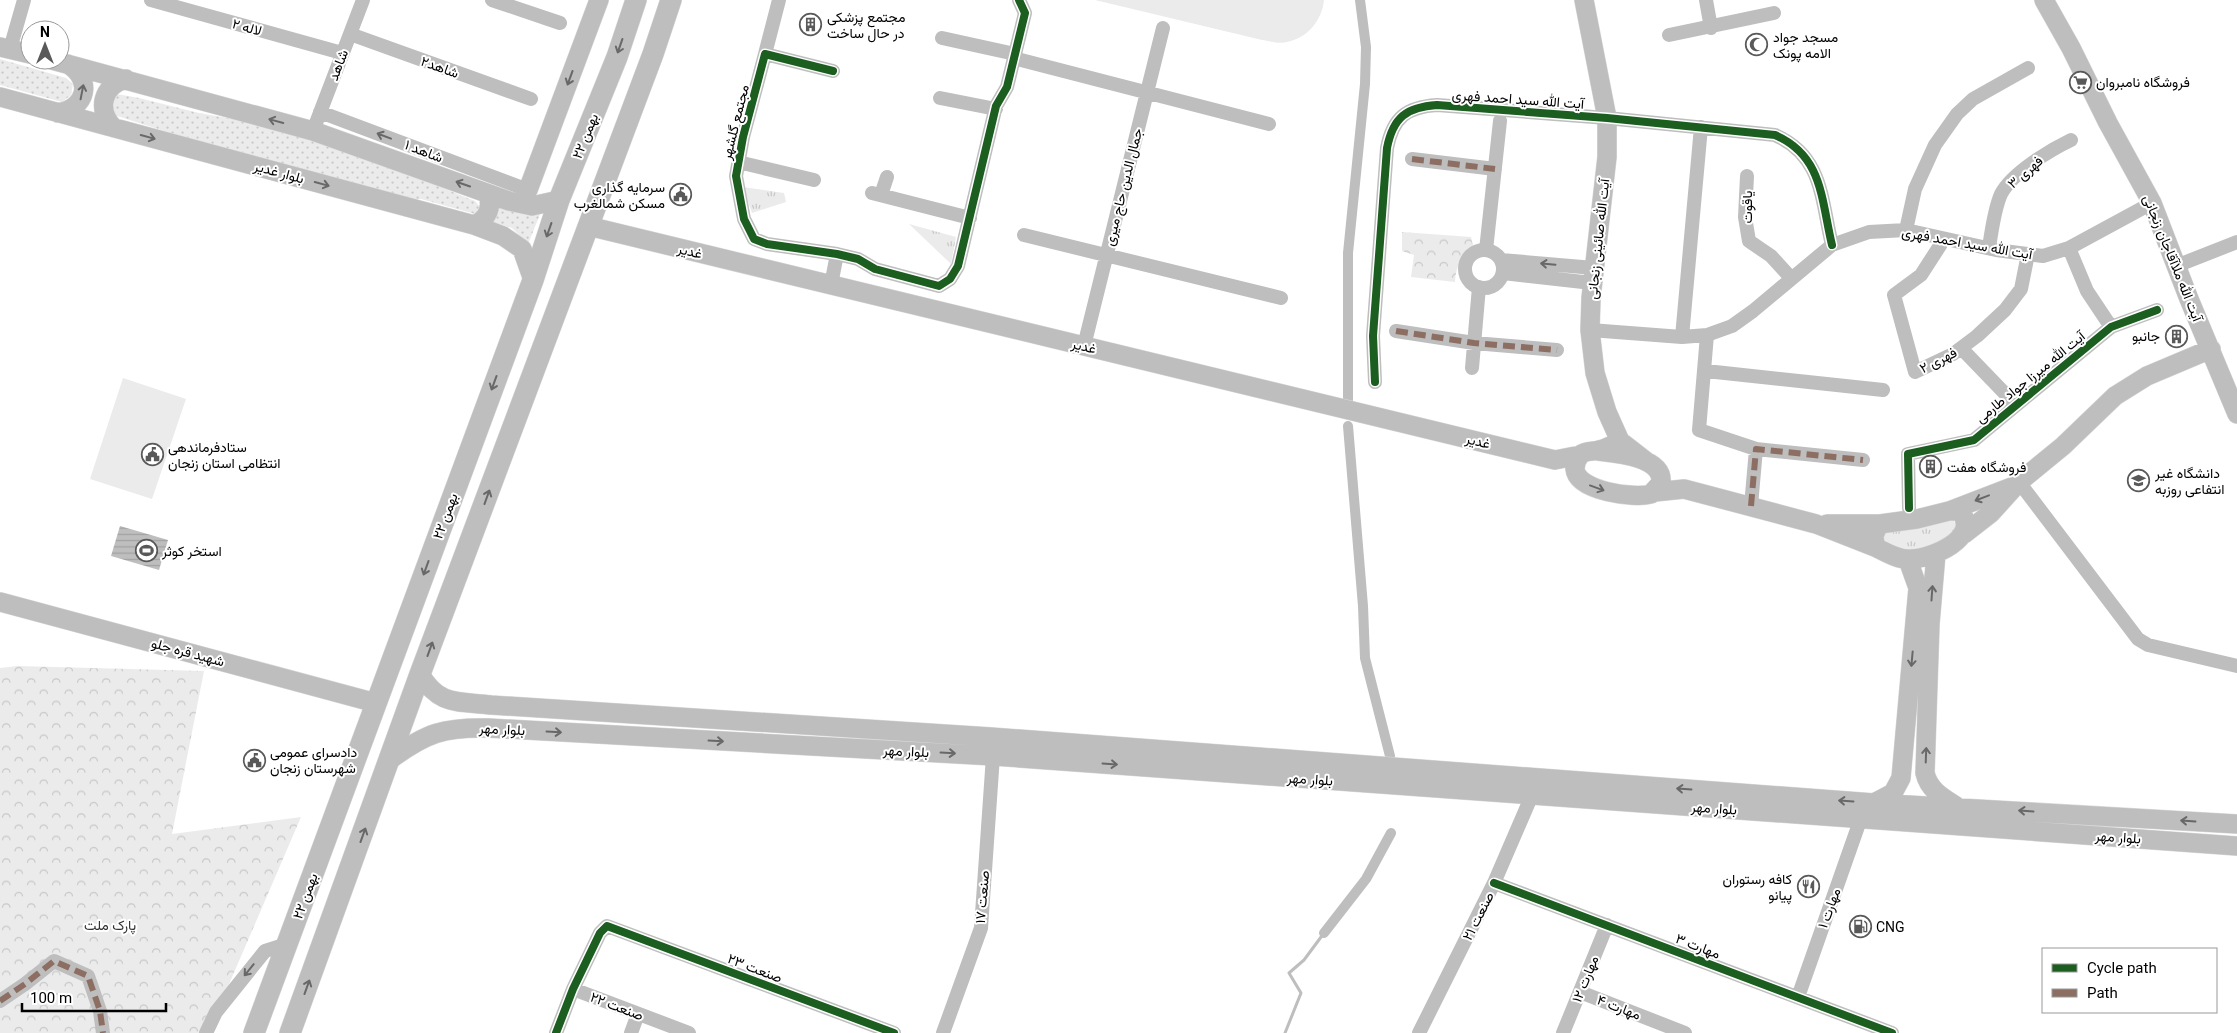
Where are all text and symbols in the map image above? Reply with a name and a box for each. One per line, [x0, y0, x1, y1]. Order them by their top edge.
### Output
place label: مجتمع پزشکی در حال ساخت [827, 9, 905, 43]
building icon: مجتمع پزشکی در حال ساخت [799, 13, 823, 37]
street label: لاله ۲ [230, 15, 264, 39]
north arrow [20, 20, 70, 70]
text: N [40, 24, 50, 40]
place label: مسجد جواد الامه پونک [1773, 29, 1838, 63]
mosque icon: مسجد جواد الامه پونک [1745, 33, 1769, 57]
one-way arrow [615, 38, 624, 53]
street label: شاهد [325, 47, 351, 83]
street label: شاهد۲ [419, 53, 461, 81]
one-way arrow [565, 70, 574, 86]
supermarket icon: فروشگاه نامبروان [2068, 70, 2092, 94]
place label: فروشگاه نامبروان [2096, 74, 2190, 91]
street label: مجتمع گلشهر [718, 83, 755, 163]
one-way arrow [78, 85, 87, 101]
street label: آیت الله سید احمد فهری [1451, 86, 1586, 113]
street label: ۲۲ بهمن [569, 111, 602, 161]
one-way arrow [268, 115, 284, 125]
street label: جمال الدین حاج میری [1101, 126, 1148, 248]
one-way arrow [377, 131, 392, 140]
one-way arrow [140, 133, 156, 143]
street label: شاهد ۱ [403, 136, 445, 166]
street label: فهری ۳ [2004, 152, 2047, 192]
street label: بلوار غدیر [251, 157, 306, 187]
street label: آیت الله صائینی زنجانی [1584, 176, 1613, 300]
one-way arrow [455, 179, 471, 188]
place label: سرمایه گذاری مسکن شمالغرب [574, 179, 665, 212]
one-way arrow [314, 180, 330, 189]
public building icon: سرمایه گذاری مسکن شمالغرب [669, 183, 693, 207]
street label: یاقوت [1739, 191, 1756, 223]
street label: آیت الله ملاآقاجان زنجانی [2139, 192, 2206, 326]
one-way arrow [544, 222, 553, 238]
street label: آیت الله سید احمد فهری [1900, 224, 2035, 264]
street label: غدیر [675, 240, 704, 263]
one-way arrow [1540, 259, 1556, 269]
building icon: جانبو [2164, 324, 2188, 348]
street label: آیت الله میرزا جواد طارمی [1972, 327, 2090, 427]
place label: جانبو [2132, 328, 2160, 345]
street label: غدیر [1069, 335, 1098, 358]
street label: فهری ۲ [1917, 344, 1960, 377]
one-way arrow [489, 375, 498, 390]
street label: غدیر [1463, 430, 1492, 453]
place label: ستادفرماندهی انتظامی استان زنجان [168, 439, 280, 472]
public building icon: ستادفرماندهی انتظامی استان زنجان [140, 443, 164, 467]
building icon: فروشگاه هفت [1919, 455, 1943, 479]
place label: فروشگاه هفت [1947, 459, 2026, 476]
place label: دانشگاه غیر انتفاعی روزبه [2154, 465, 2224, 498]
school or university icon: دانشگاه غیر انتفاعی روزبه [2127, 469, 2151, 493]
one-way arrow [1589, 484, 1605, 493]
one-way arrow [483, 489, 492, 505]
street label: ۲۲ بهمن [429, 491, 462, 541]
one-way arrow [1975, 494, 1990, 503]
sports icon: استخر کوثر [134, 539, 158, 563]
place label: استخر کوثر [161, 543, 222, 560]
one-way arrow [421, 560, 430, 576]
one-way arrow [1928, 585, 1937, 601]
street label: شهید قره جلو [150, 635, 226, 670]
one-way arrow [426, 642, 435, 657]
one-way arrow [1907, 651, 1916, 667]
street label: بلوار مهر [477, 720, 525, 739]
one-way arrow [545, 727, 561, 736]
one-way arrow [708, 736, 724, 745]
street label: بلوار مهر [881, 742, 929, 761]
place label: دادسرای عمومی شهرستان زنجان [270, 744, 357, 777]
one-way arrow [1921, 747, 1931, 764]
public building icon: دادسرای عمومی شهرستان زنجان [242, 748, 266, 772]
one-way arrow [940, 749, 956, 758]
one-way arrow [1102, 760, 1118, 769]
street label: بلوار مهر [1285, 769, 1334, 790]
one-way arrow [1677, 784, 1693, 794]
one-way arrow [1839, 797, 1855, 806]
street label: بلوار مهر [1689, 798, 1738, 819]
one-way arrow [2018, 807, 2034, 816]
one-way arrow [2181, 817, 2197, 826]
one-way arrow [359, 827, 368, 843]
street label: بلوار مهر [2093, 827, 2142, 848]
street label: صنعت ۱۷ [972, 870, 992, 924]
street label: ۲۲ بهمن [289, 871, 322, 921]
place label: كافه رستوران پيانو [1722, 871, 1792, 905]
restaurant icon: كافه رستوران پيانو [1796, 875, 1820, 899]
street label: مهارت ۱ [1814, 886, 1845, 931]
street label: صنعت ۲۱ [1459, 889, 1497, 943]
fuel station icon: CNG [1848, 915, 1872, 939]
park label: پارک ملت [84, 917, 136, 935]
place label: CNG [1876, 919, 1905, 935]
street label: مهارت ۳ [1673, 930, 1723, 963]
legend [2042, 948, 2217, 1013]
street label: صنعت ۲۳ [725, 950, 785, 986]
street label: مهارت ۱۲ [1568, 953, 1603, 1005]
text: Cycle path [2087, 959, 2157, 977]
one-way arrow [243, 963, 254, 976]
scale bar [22, 980, 166, 1012]
one-way arrow [303, 980, 312, 995]
text: Path [2087, 984, 2118, 1002]
text: 100 m [30, 989, 72, 1007]
street label: صنعت ۲۲ [588, 989, 646, 1024]
street label: مهارت ۴ [1595, 991, 1643, 1024]

